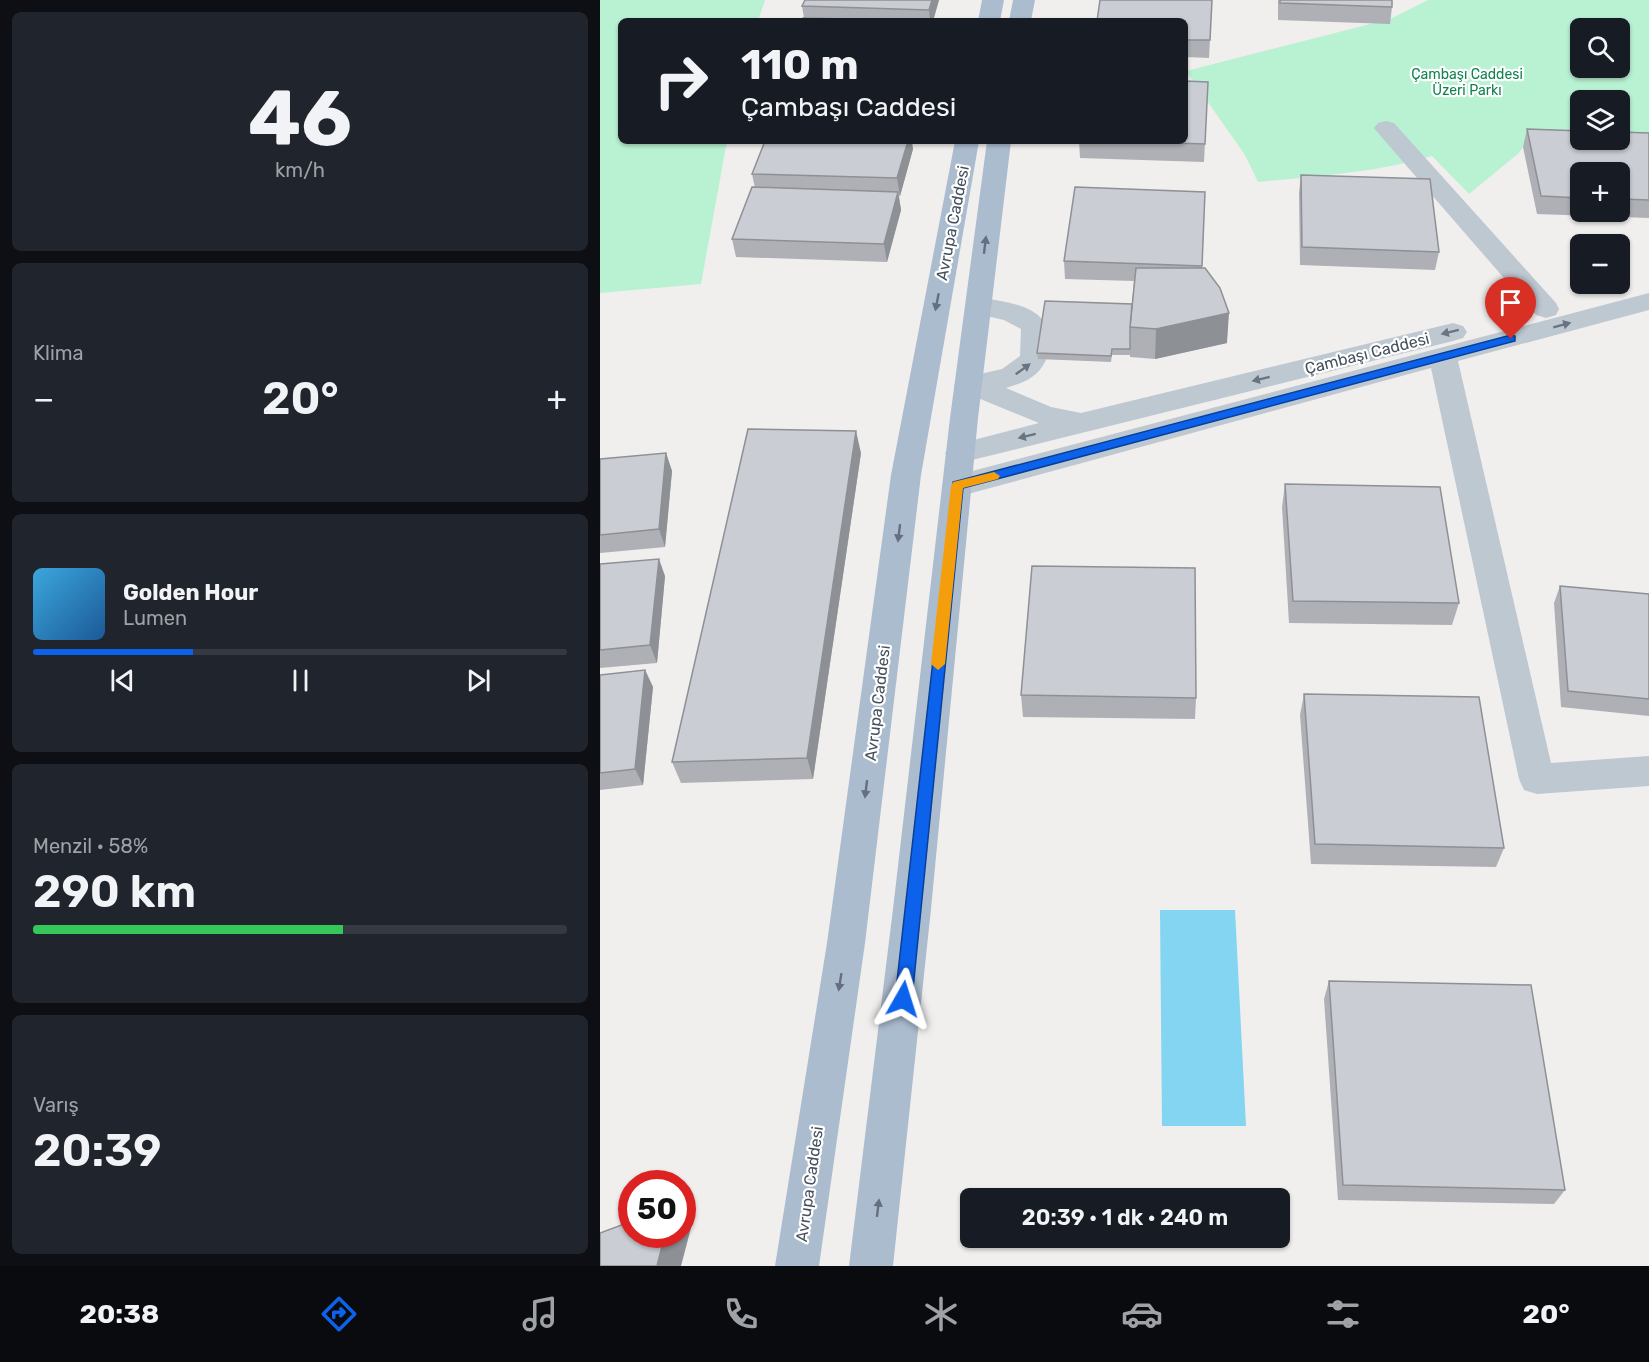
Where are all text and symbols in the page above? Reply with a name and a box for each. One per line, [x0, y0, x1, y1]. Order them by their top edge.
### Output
map controls [1570, 18, 1630, 294]
button: search [1570, 18, 1630, 78]
text: 110 m [741, 40, 859, 90]
icon: right [642, 42, 720, 120]
park label: Çambaşı Caddesi Üzeri Parkı [1411, 66, 1523, 99]
text: 46 [248, 72, 352, 165]
button: layers [1570, 90, 1630, 150]
text: Çambaşı Caddesi [741, 91, 956, 123]
text: km/h [275, 158, 325, 182]
button: + [1570, 162, 1630, 222]
street label: Avrupa Caddesi [932, 164, 973, 282]
button: − [1570, 234, 1630, 294]
one-way arrow [980, 235, 989, 254]
pin [1485, 277, 1536, 339]
icon: arrive [1494, 286, 1527, 319]
one-way arrow [932, 292, 941, 311]
one-way arrow [1553, 320, 1571, 329]
one-way arrow [1441, 328, 1460, 338]
street label: Çambaşı Caddesi [1303, 329, 1431, 378]
text: Klima [33, 341, 84, 365]
one-way arrow [1015, 362, 1031, 375]
text: 20° [262, 372, 339, 425]
one-way arrow [1252, 375, 1270, 385]
text: − [33, 379, 54, 418]
text: + [546, 379, 567, 418]
one-way arrow [1018, 432, 1037, 442]
one-way arrow [894, 524, 903, 543]
text: Golden Hour [123, 579, 258, 606]
text: Lumen [123, 606, 187, 630]
street label: Avrupa Caddesi [861, 644, 894, 762]
icon: previous [106, 664, 139, 697]
icon: pause [284, 664, 317, 697]
icon: next [462, 664, 495, 697]
one-way arrow [861, 780, 871, 799]
text: Menzil · 58% [33, 834, 148, 858]
text: 290 km [33, 865, 196, 918]
position arrow [871, 967, 935, 1031]
one-way arrow [835, 973, 844, 992]
text: Varış [33, 1093, 79, 1117]
text: 20:39 [33, 1124, 162, 1177]
street label: Avrupa Caddesi [792, 1125, 827, 1243]
speed limit sign: 50 [618, 1170, 696, 1248]
one-way arrow [874, 1198, 883, 1217]
text: 20:39 · 1 dk · 240 m [1022, 1204, 1228, 1231]
icon: directions [318, 1293, 360, 1335]
icon: music [519, 1293, 561, 1335]
icon: phone [720, 1293, 762, 1335]
icon: climate [920, 1293, 962, 1335]
icon: car [1121, 1293, 1163, 1335]
icon: filters [1322, 1293, 1364, 1335]
text: 20:38 [79, 1298, 159, 1330]
text: 20° [1523, 1298, 1570, 1330]

